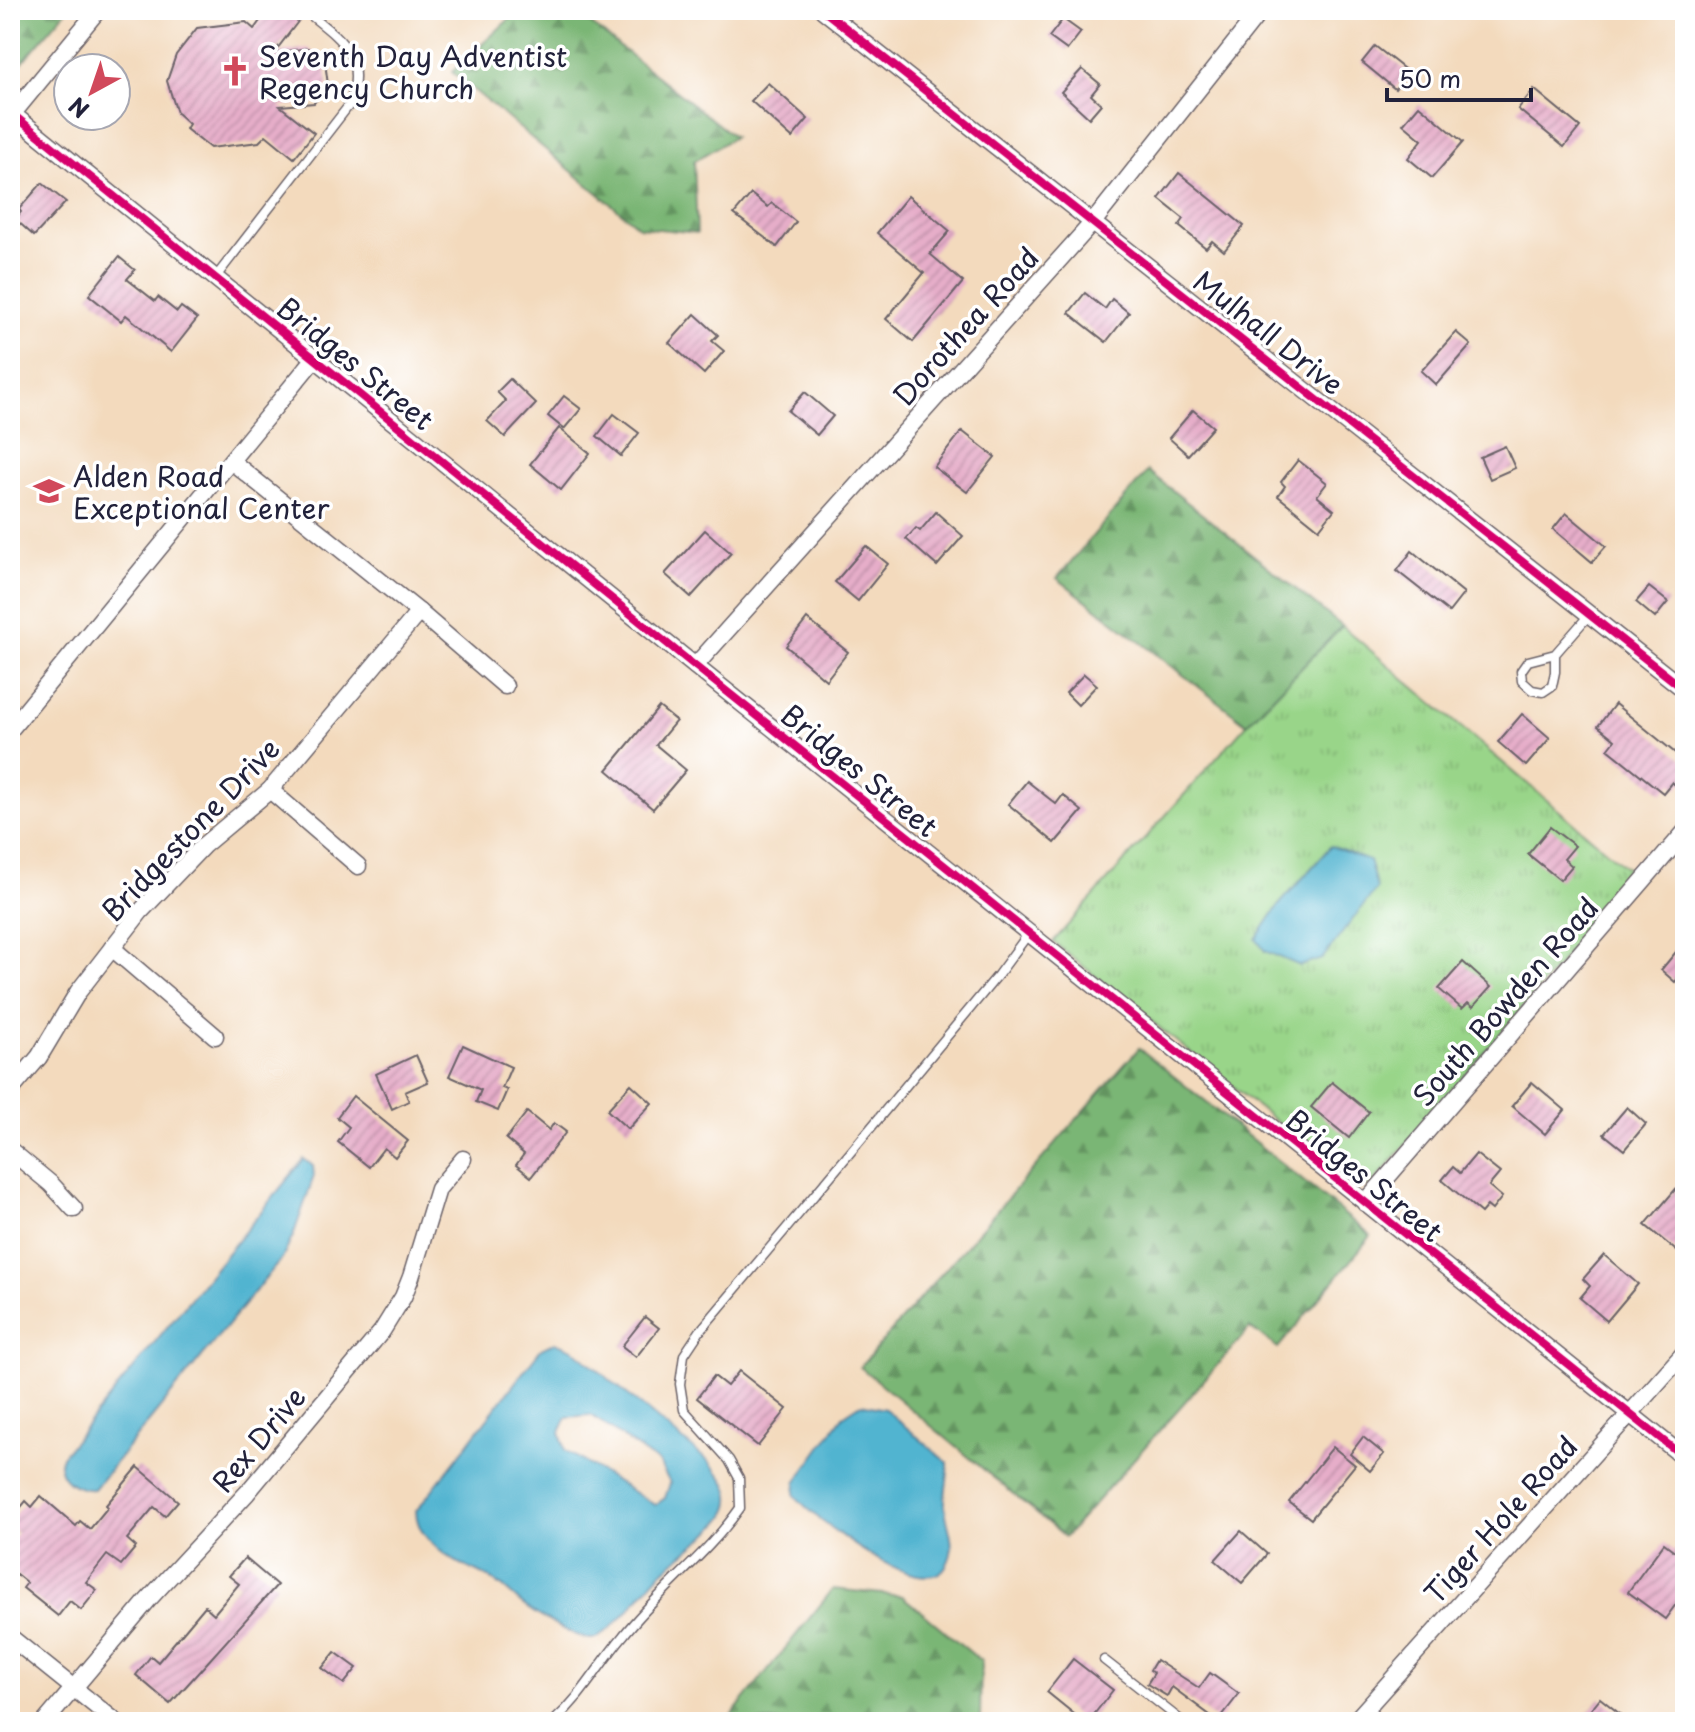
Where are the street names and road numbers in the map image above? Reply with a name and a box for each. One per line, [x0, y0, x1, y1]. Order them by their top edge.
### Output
street label: Dorothea Road [882, 237, 1048, 415]
street label: Mulhall Drive [1185, 259, 1353, 405]
street label: Bridges Street [268, 286, 444, 440]
street label: Bridges Street [772, 693, 948, 847]
street label: Bridgestone Drive [91, 728, 289, 930]
street label: South Bowden Road [1402, 887, 1608, 1115]
street label: Bridges Street [1277, 1098, 1453, 1252]
street label: Rex Drive [201, 1377, 315, 1501]
street label: Tiger Hole Road [1413, 1426, 1587, 1612]

